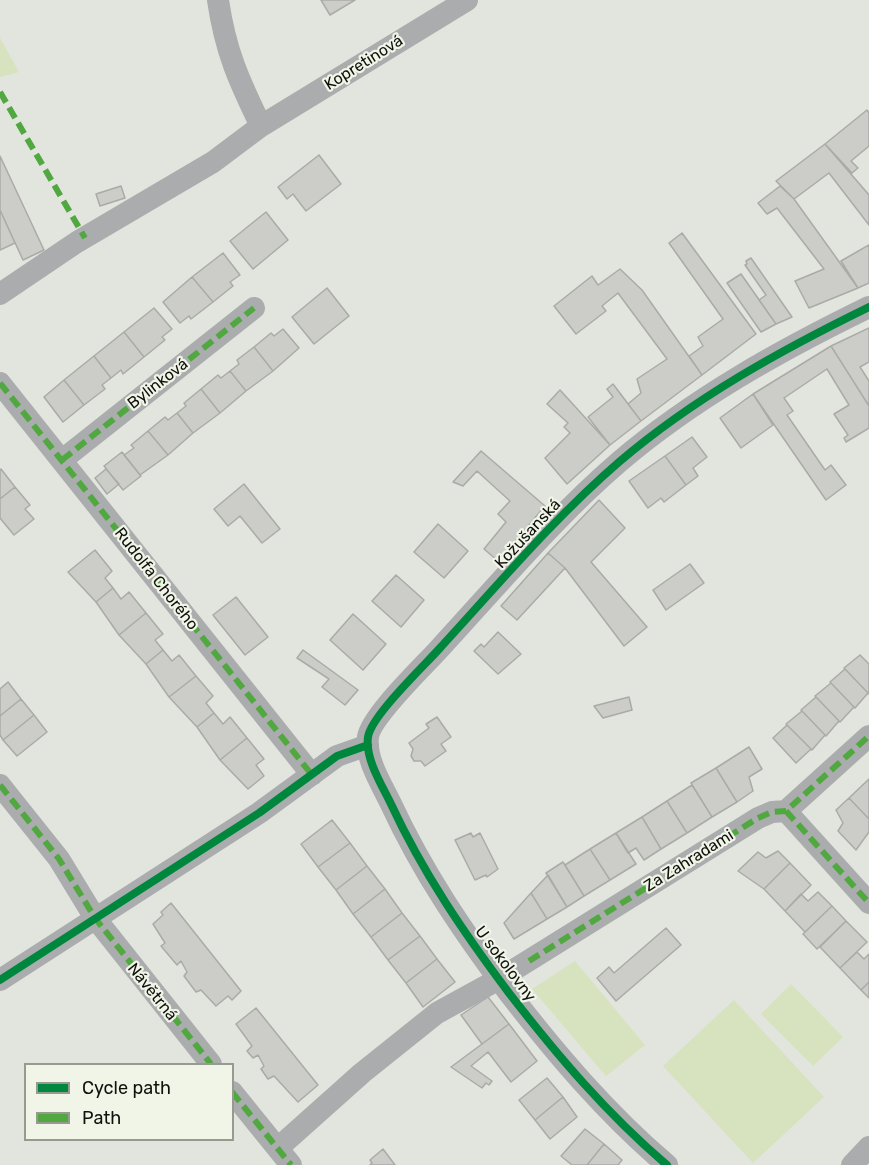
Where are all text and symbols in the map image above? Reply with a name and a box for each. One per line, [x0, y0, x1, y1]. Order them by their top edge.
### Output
street label: Kopretinová [321, 31, 407, 95]
street label: Bylinková [124, 355, 192, 413]
street label: Kožušanská [491, 495, 565, 573]
street label: Rudolfa Chorého [110, 524, 202, 634]
street label: Za Zahradami [641, 826, 737, 896]
street label: U sokolovny [470, 923, 540, 1005]
street label: Návětrná [123, 959, 181, 1025]
legend [24, 1063, 234, 1141]
text: Cycle path [82, 1077, 171, 1099]
text: Path [82, 1107, 121, 1129]

